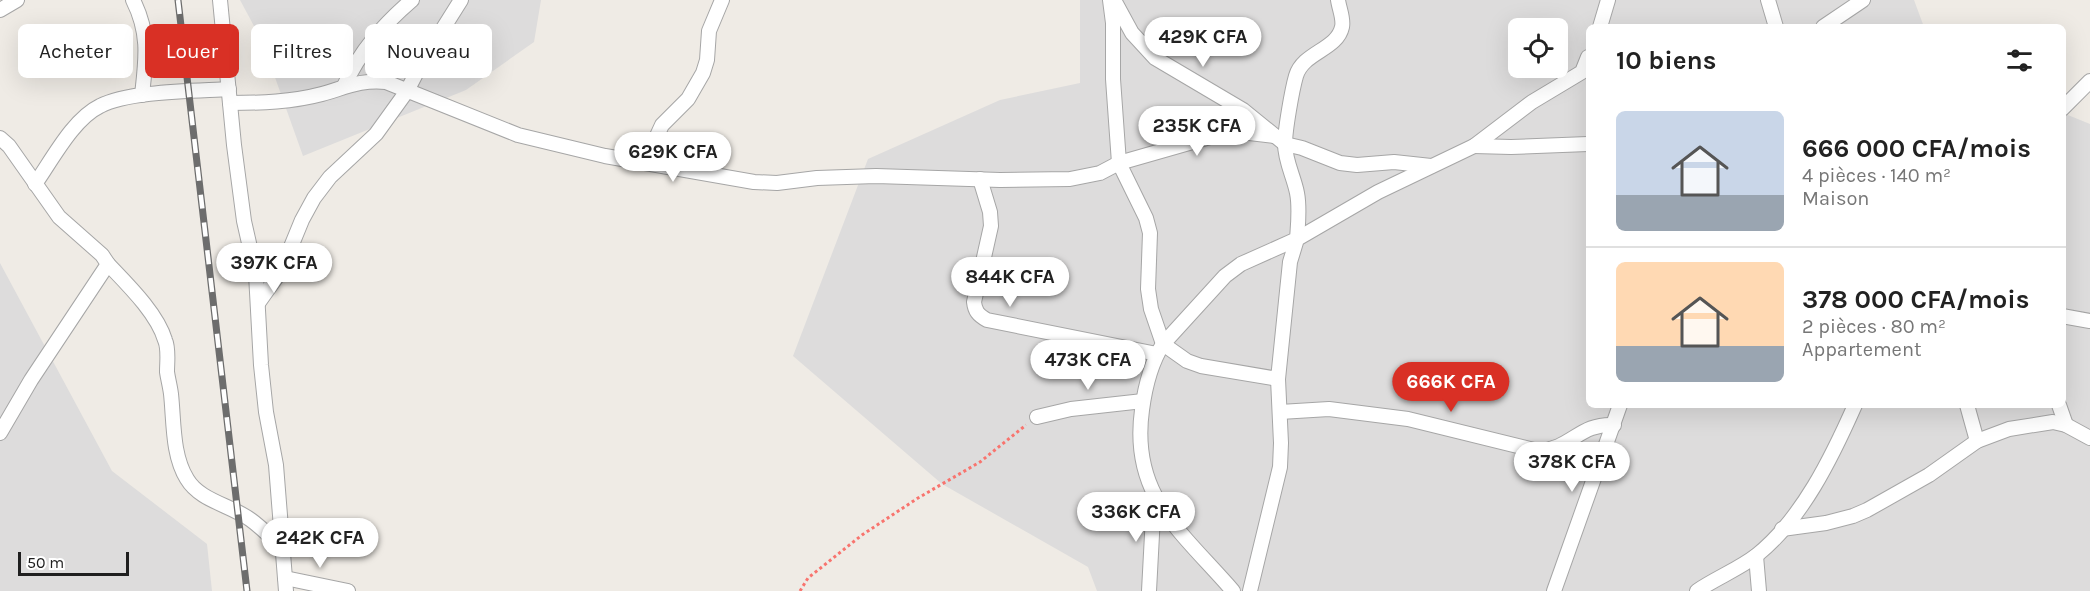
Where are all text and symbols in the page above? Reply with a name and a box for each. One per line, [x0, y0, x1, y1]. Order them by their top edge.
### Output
pin: 429K CFA [1141, 17, 1265, 68]
map controls [1508, 18, 1568, 78]
button: locate [1508, 18, 1568, 78]
chip: Acheter [18, 24, 133, 78]
chip: Louer [145, 24, 239, 78]
chip: Filtres [251, 24, 353, 78]
chip: Nouveau [365, 24, 492, 78]
text: 429K CFA [1158, 25, 1248, 48]
icon: filters [2003, 44, 2036, 77]
text: 10 biens [1616, 45, 1716, 76]
pin: 235K CFA [1135, 106, 1259, 157]
text: 235K CFA [1152, 114, 1242, 137]
pin: 629K CFA [611, 132, 735, 183]
text: 666 000 CFA/mois [1802, 133, 2031, 164]
icon: home [1664, 135, 1736, 207]
text: 629K CFA [628, 140, 718, 163]
text: 4 pièces · 140 m² [1802, 164, 1951, 187]
text: Maison [1802, 187, 1869, 210]
pin: 397K CFA [212, 243, 336, 294]
text: 397K CFA [230, 251, 318, 274]
pin: 844K CFA [948, 257, 1072, 308]
text: 844K CFA [965, 265, 1055, 288]
text: 378 000 CFA/mois [1802, 284, 2030, 315]
icon: home [1664, 286, 1736, 358]
text: 2 pièces · 80 m² [1802, 315, 1946, 338]
text: Appartement [1802, 338, 1921, 361]
pin: 473K CFA [1026, 340, 1150, 391]
text: 473K CFA [1044, 348, 1132, 371]
pin: 666K CFA [1389, 362, 1513, 413]
text: 666K CFA [1406, 370, 1496, 393]
pin: 378K CFA [1510, 442, 1634, 493]
text: 378K CFA [1528, 450, 1616, 473]
pin: 336K CFA [1074, 492, 1198, 543]
text: 336K CFA [1091, 500, 1181, 523]
pin: 242K CFA [258, 518, 382, 569]
text: 242K CFA [275, 526, 365, 549]
scale bar [18, 549, 129, 576]
text: 50 m [27, 553, 64, 572]

